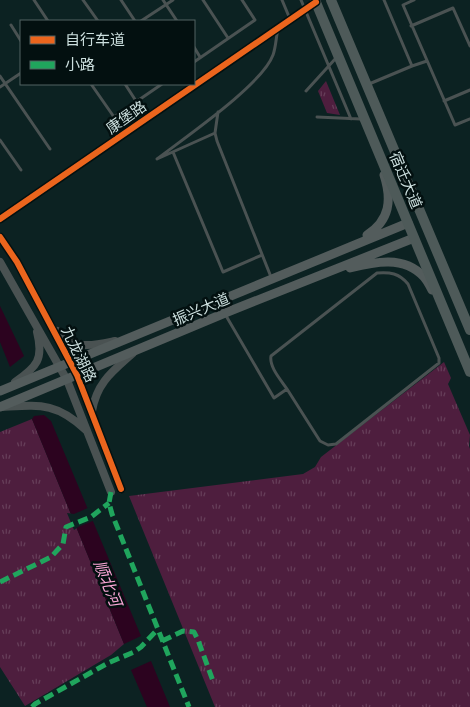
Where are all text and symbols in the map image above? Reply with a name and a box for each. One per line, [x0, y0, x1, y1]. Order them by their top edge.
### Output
legend [20, 20, 195, 85]
text: 自行车道 [65, 29, 125, 50]
text: 小路 [65, 54, 95, 75]
street label: 康堡路 [102, 95, 150, 139]
street label: 宿迁大道 [385, 148, 427, 212]
street label: 振兴大道 [169, 288, 233, 330]
street label: 九龙湖路 [56, 322, 102, 386]
water label: 顺北河 [89, 557, 128, 612]

